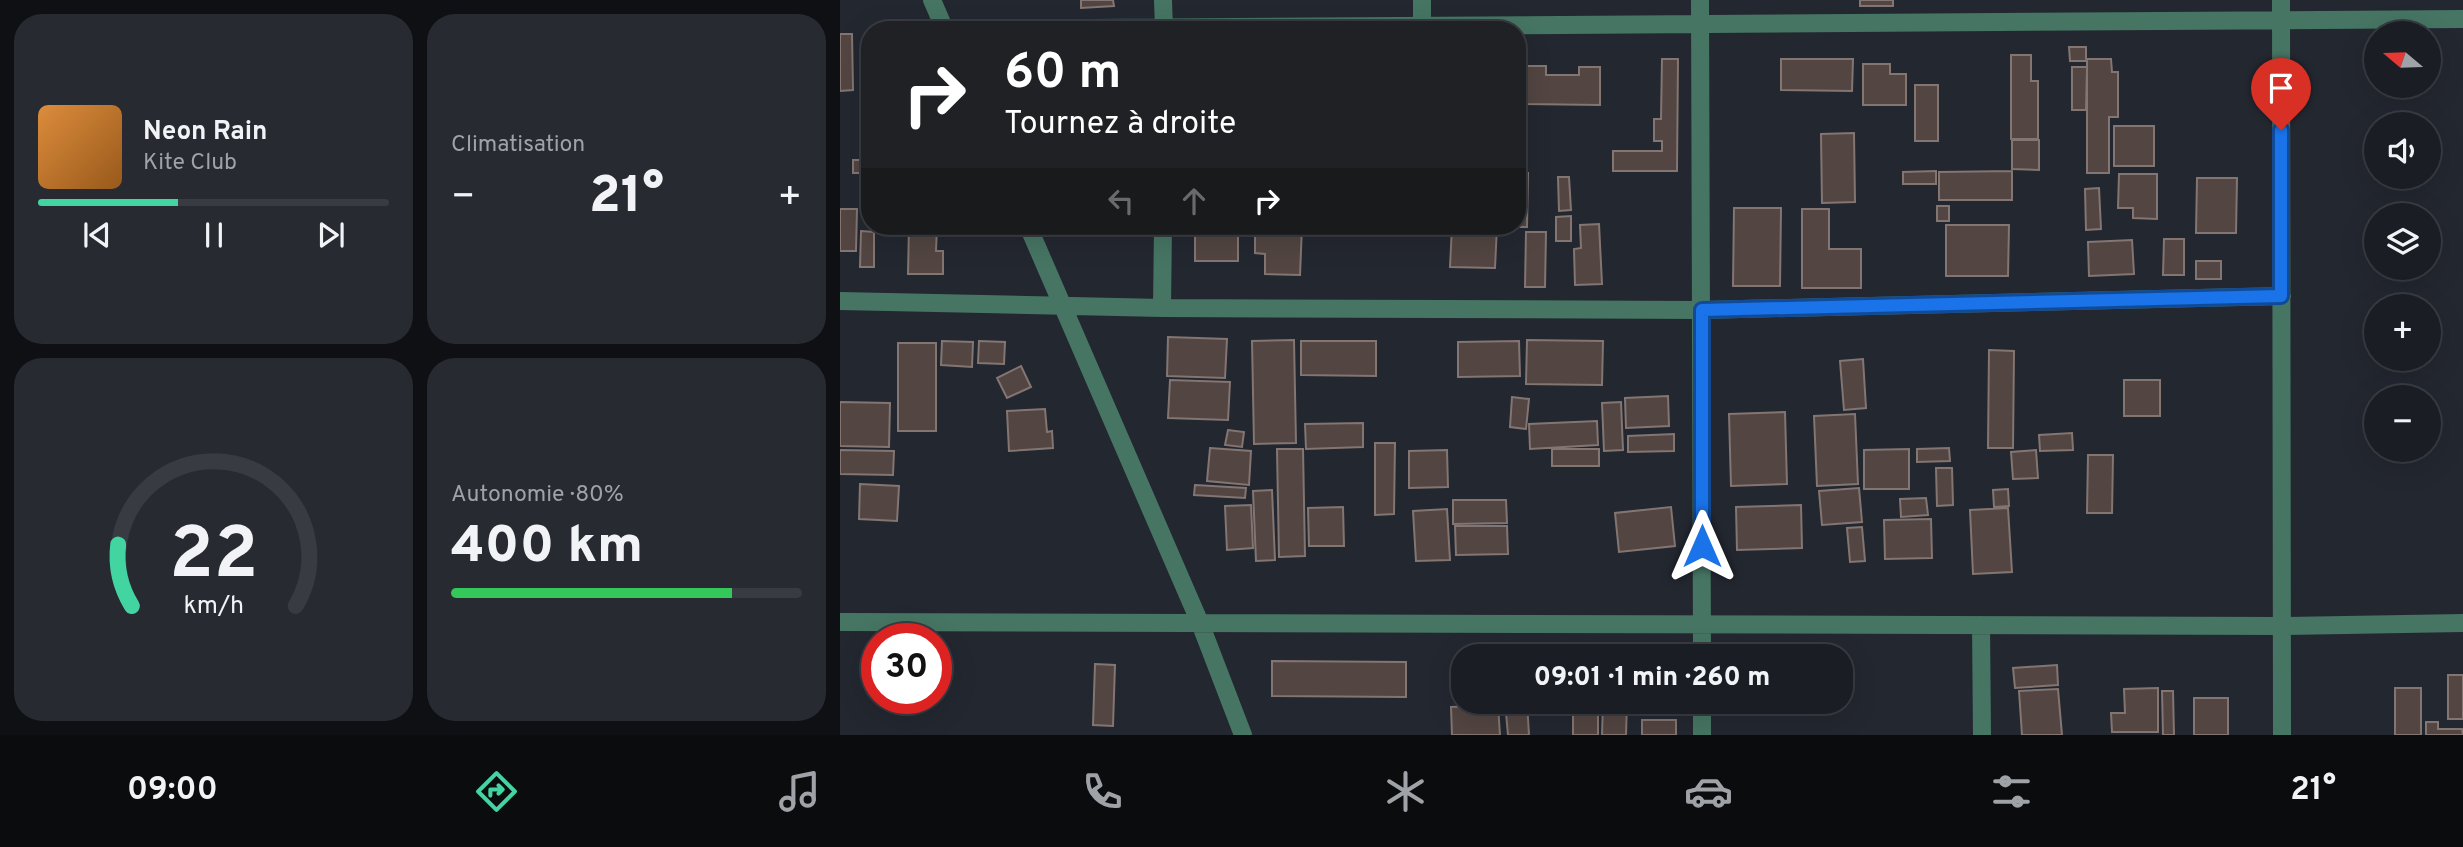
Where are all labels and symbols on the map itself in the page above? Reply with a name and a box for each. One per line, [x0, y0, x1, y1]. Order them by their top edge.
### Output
north arrow [2364, 21, 2441, 98]
pin [2251, 58, 2311, 130]
position arrow [1665, 509, 1739, 583]
speed limit sign: 30 [861, 623, 952, 714]

